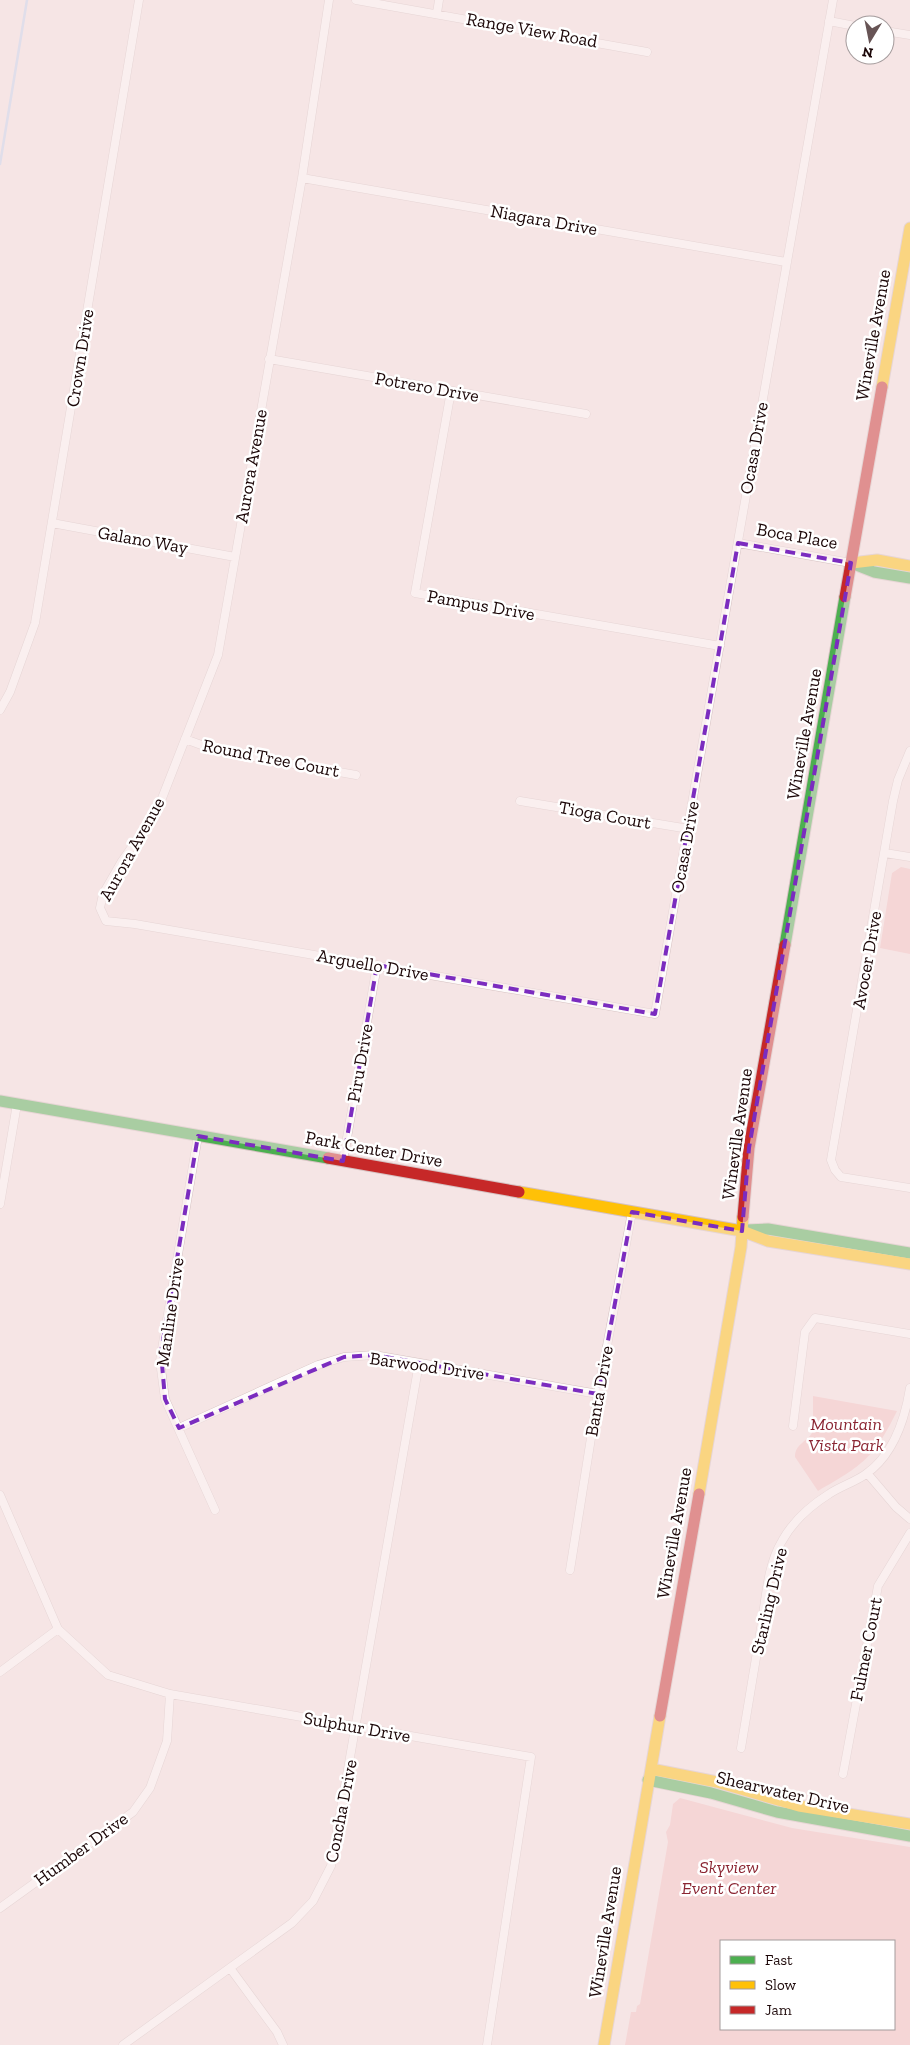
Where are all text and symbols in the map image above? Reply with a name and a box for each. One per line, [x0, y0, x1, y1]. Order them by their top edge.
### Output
street label: Range View Road [465, 8, 599, 52]
north arrow [845, 15, 895, 65]
text: N [861, 43, 875, 62]
street label: Niagara Drive [489, 200, 599, 240]
street label: Wineville Avenue [851, 268, 895, 402]
street label: Crown Drive [61, 307, 99, 409]
street label: Potrero Drive [373, 367, 481, 407]
street label: Ocasa Drive [735, 400, 773, 496]
street label: Aurora Avenue [230, 407, 272, 525]
street label: Boca Place [755, 518, 839, 554]
street label: Galano Way [96, 521, 191, 559]
street label: Pampus Drive [426, 585, 536, 625]
street label: Wineville Avenue [782, 667, 826, 801]
street label: Round Tree Court [201, 734, 342, 782]
street label: Aurora Avenue [94, 793, 170, 905]
street label: Tioga Court [557, 796, 653, 834]
street label: Ocasa Drive [666, 799, 704, 895]
street label: Avocer Drive [848, 909, 886, 1011]
street label: Arguello Drive [315, 944, 431, 986]
street label: Piru Drive [342, 1022, 378, 1104]
street label: Wineville Avenue [717, 1067, 757, 1201]
street label: Park Center Drive [304, 1126, 444, 1172]
street label: Manline Drive [151, 1256, 189, 1368]
street label: Banta Drive [580, 1344, 618, 1438]
street label: Barwood Drive [368, 1347, 486, 1385]
park label: Mountain Vista Park [808, 1413, 884, 1456]
street label: Wineville Avenue [652, 1466, 696, 1600]
street label: Starling Drive [746, 1545, 792, 1657]
street label: Fulmer Court [845, 1595, 887, 1703]
street label: Sulphur Drive [302, 1707, 412, 1747]
street label: Concha Drive [320, 1757, 362, 1865]
street label: Shearwater Drive [714, 1766, 852, 1818]
street label: Humber Drive [30, 1808, 132, 1890]
park label: Skyview Event Center [681, 1856, 777, 1899]
street label: Wineville Avenue [584, 1865, 626, 1999]
legend [720, 1940, 895, 2030]
text: Fast [765, 1951, 793, 1969]
text: Slow [765, 1976, 797, 1994]
text: Jam [765, 2001, 792, 2019]

